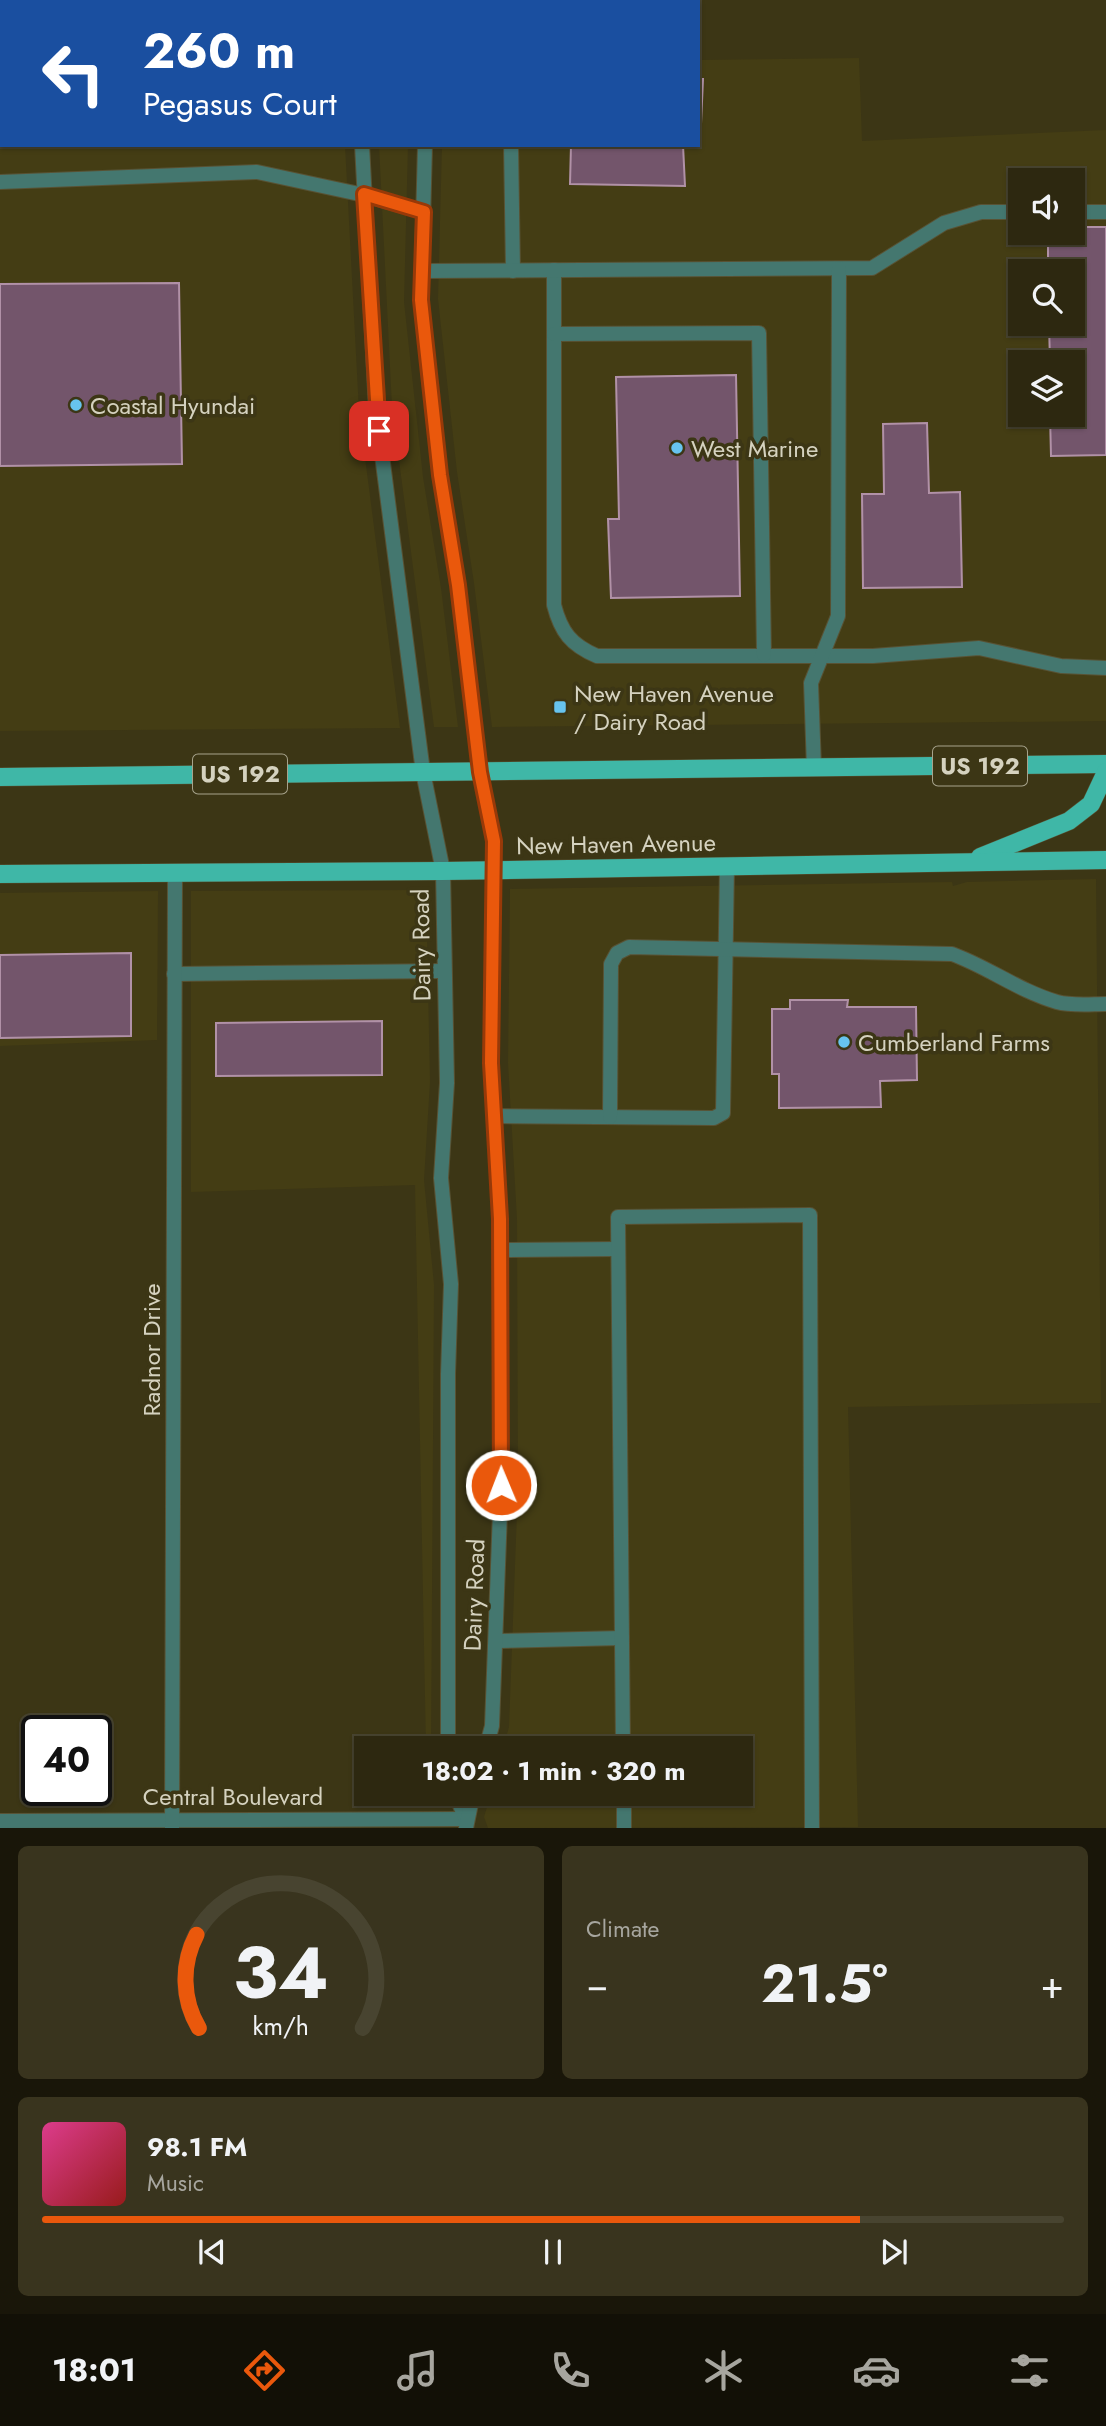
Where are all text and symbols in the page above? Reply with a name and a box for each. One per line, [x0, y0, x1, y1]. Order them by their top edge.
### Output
text: 260 m [143, 16, 295, 86]
icon: left [28, 28, 119, 119]
text: Pegasus Court [143, 81, 337, 127]
map controls [1008, 168, 1085, 427]
button: sound [1008, 168, 1085, 245]
button: search [1008, 259, 1085, 336]
button: layers [1008, 350, 1085, 427]
place label: Coastal Hyundai [90, 388, 255, 423]
marker: Coastal Hyundai [68, 397, 84, 413]
pin [349, 401, 409, 461]
icon: arrive [360, 412, 398, 450]
place label: West Marine [691, 431, 818, 466]
marker: West Marine [669, 440, 685, 456]
place label: New Haven Avenue / Dairy Road [574, 676, 774, 739]
marker: New Haven Avenue / Dairy Road [552, 699, 568, 715]
road number: US 192 [933, 746, 1027, 786]
road number: US 192 [193, 754, 287, 794]
street label: New Haven Avenue [516, 825, 716, 863]
street label: Dairy Road [403, 888, 439, 1002]
place label: Cumberland Farms [858, 1025, 1050, 1060]
marker: Cumberland Farms [836, 1034, 852, 1050]
street label: Radnor Drive [134, 1283, 169, 1417]
position arrow [464, 1448, 538, 1522]
street label: Dairy Road [455, 1538, 493, 1652]
speed limit sign: 40 [21, 1715, 112, 1806]
text: 18:02 · 1 min · 320 m [421, 1752, 686, 1790]
street label: Central Boulevard [143, 1779, 323, 1814]
text: Climate [586, 1912, 659, 1946]
text: 34 [233, 1921, 329, 2026]
text: 21.5° [761, 1946, 888, 2022]
text: − [586, 1957, 608, 2012]
text: + [1041, 1957, 1064, 2012]
text: km/h [253, 2008, 309, 2044]
text: 98.1 FM [147, 2128, 247, 2166]
text: Music [147, 2166, 204, 2200]
icon: previous [193, 2233, 231, 2271]
icon: pause [534, 2233, 572, 2271]
icon: next [875, 2233, 913, 2271]
icon: directions [240, 2346, 289, 2395]
icon: music [393, 2346, 442, 2395]
icon: phone [546, 2346, 595, 2395]
icon: climate [699, 2346, 748, 2395]
icon: car [852, 2346, 901, 2395]
icon: filters [1005, 2346, 1054, 2395]
text: 18:01 [52, 2347, 136, 2393]

